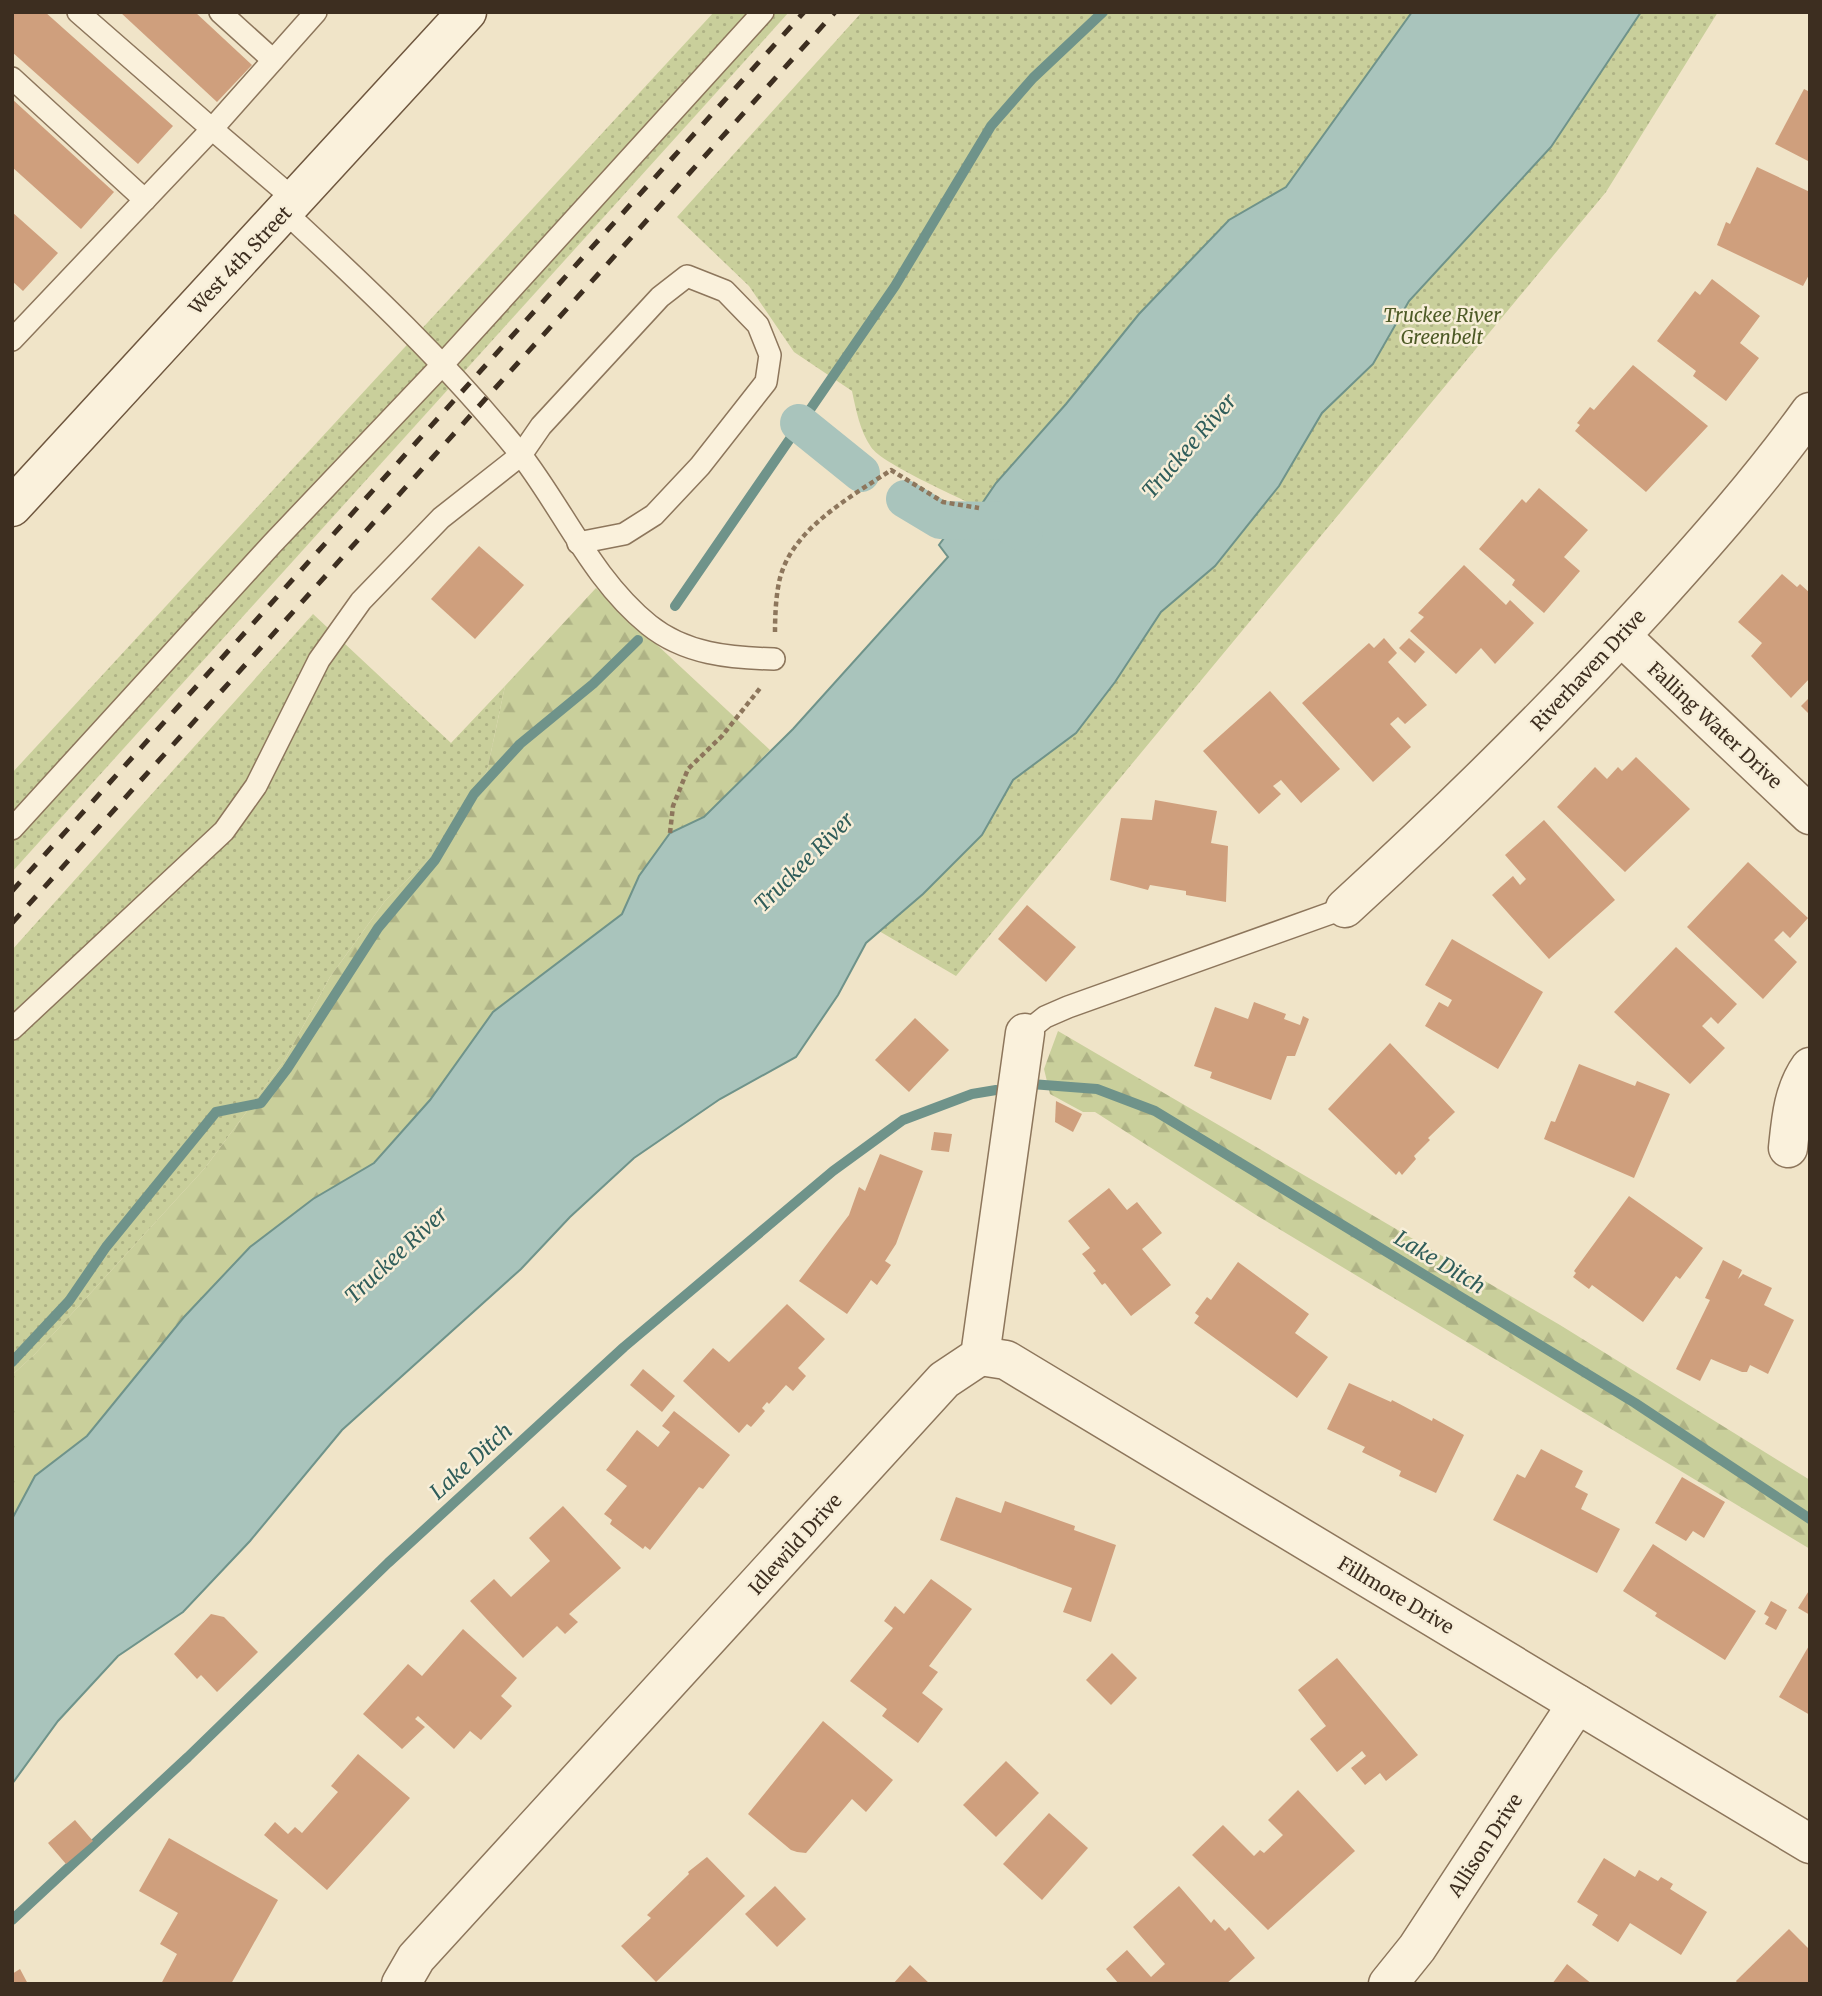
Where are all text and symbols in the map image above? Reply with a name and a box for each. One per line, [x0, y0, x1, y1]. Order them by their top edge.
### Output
street label: West 4th Street [183, 200, 297, 320]
park label: Truckee River Greenbelt [1383, 303, 1501, 349]
water label: Truckee River [1136, 388, 1242, 504]
street label: Riverhaven Drive [1526, 604, 1650, 736]
street label: Falling Water Drive [1643, 657, 1787, 793]
water label: Truckee River [748, 806, 860, 918]
water label: Truckee River [339, 1200, 453, 1309]
water label: Lake Ditch [1390, 1224, 1490, 1300]
water label: Lake Ditch [424, 1417, 518, 1505]
street label: Idlewild Drive [743, 1488, 847, 1599]
street label: Fillmore Drive [1334, 1551, 1458, 1639]
street label: Allison Drive [1442, 1789, 1527, 1902]

